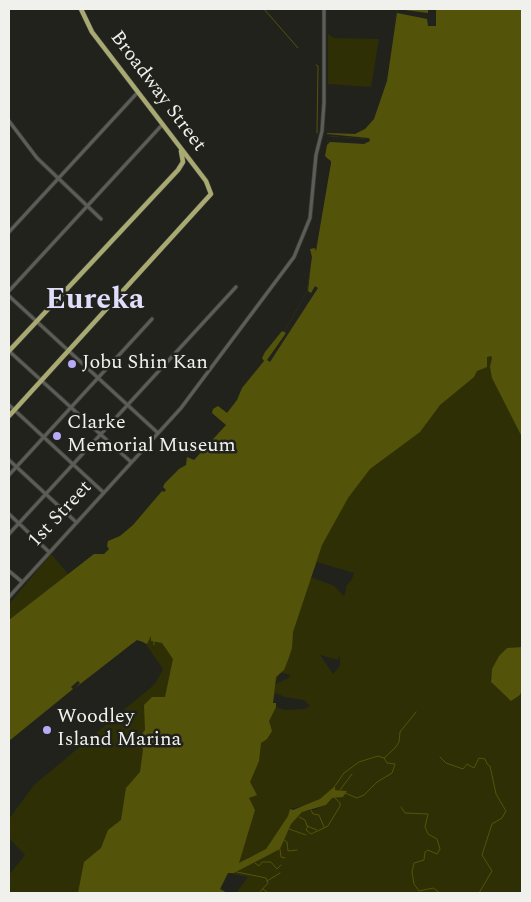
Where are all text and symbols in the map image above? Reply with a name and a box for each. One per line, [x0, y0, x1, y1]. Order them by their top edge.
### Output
street label: Broadway Street [104, 27, 210, 157]
district label: Eureka [45, 284, 145, 320]
place label: Jobu Shin Kan [82, 352, 208, 376]
marker: Jobu Shin Kan [66, 358, 78, 370]
place label: Clarke Memorial Museum [67, 412, 236, 459]
marker: Clarke Memorial Museum [51, 430, 63, 442]
street label: 1st Street [24, 476, 98, 554]
place label: Woodley Island Marina [57, 706, 181, 753]
marker: Woodley Island Marina [41, 724, 53, 736]

